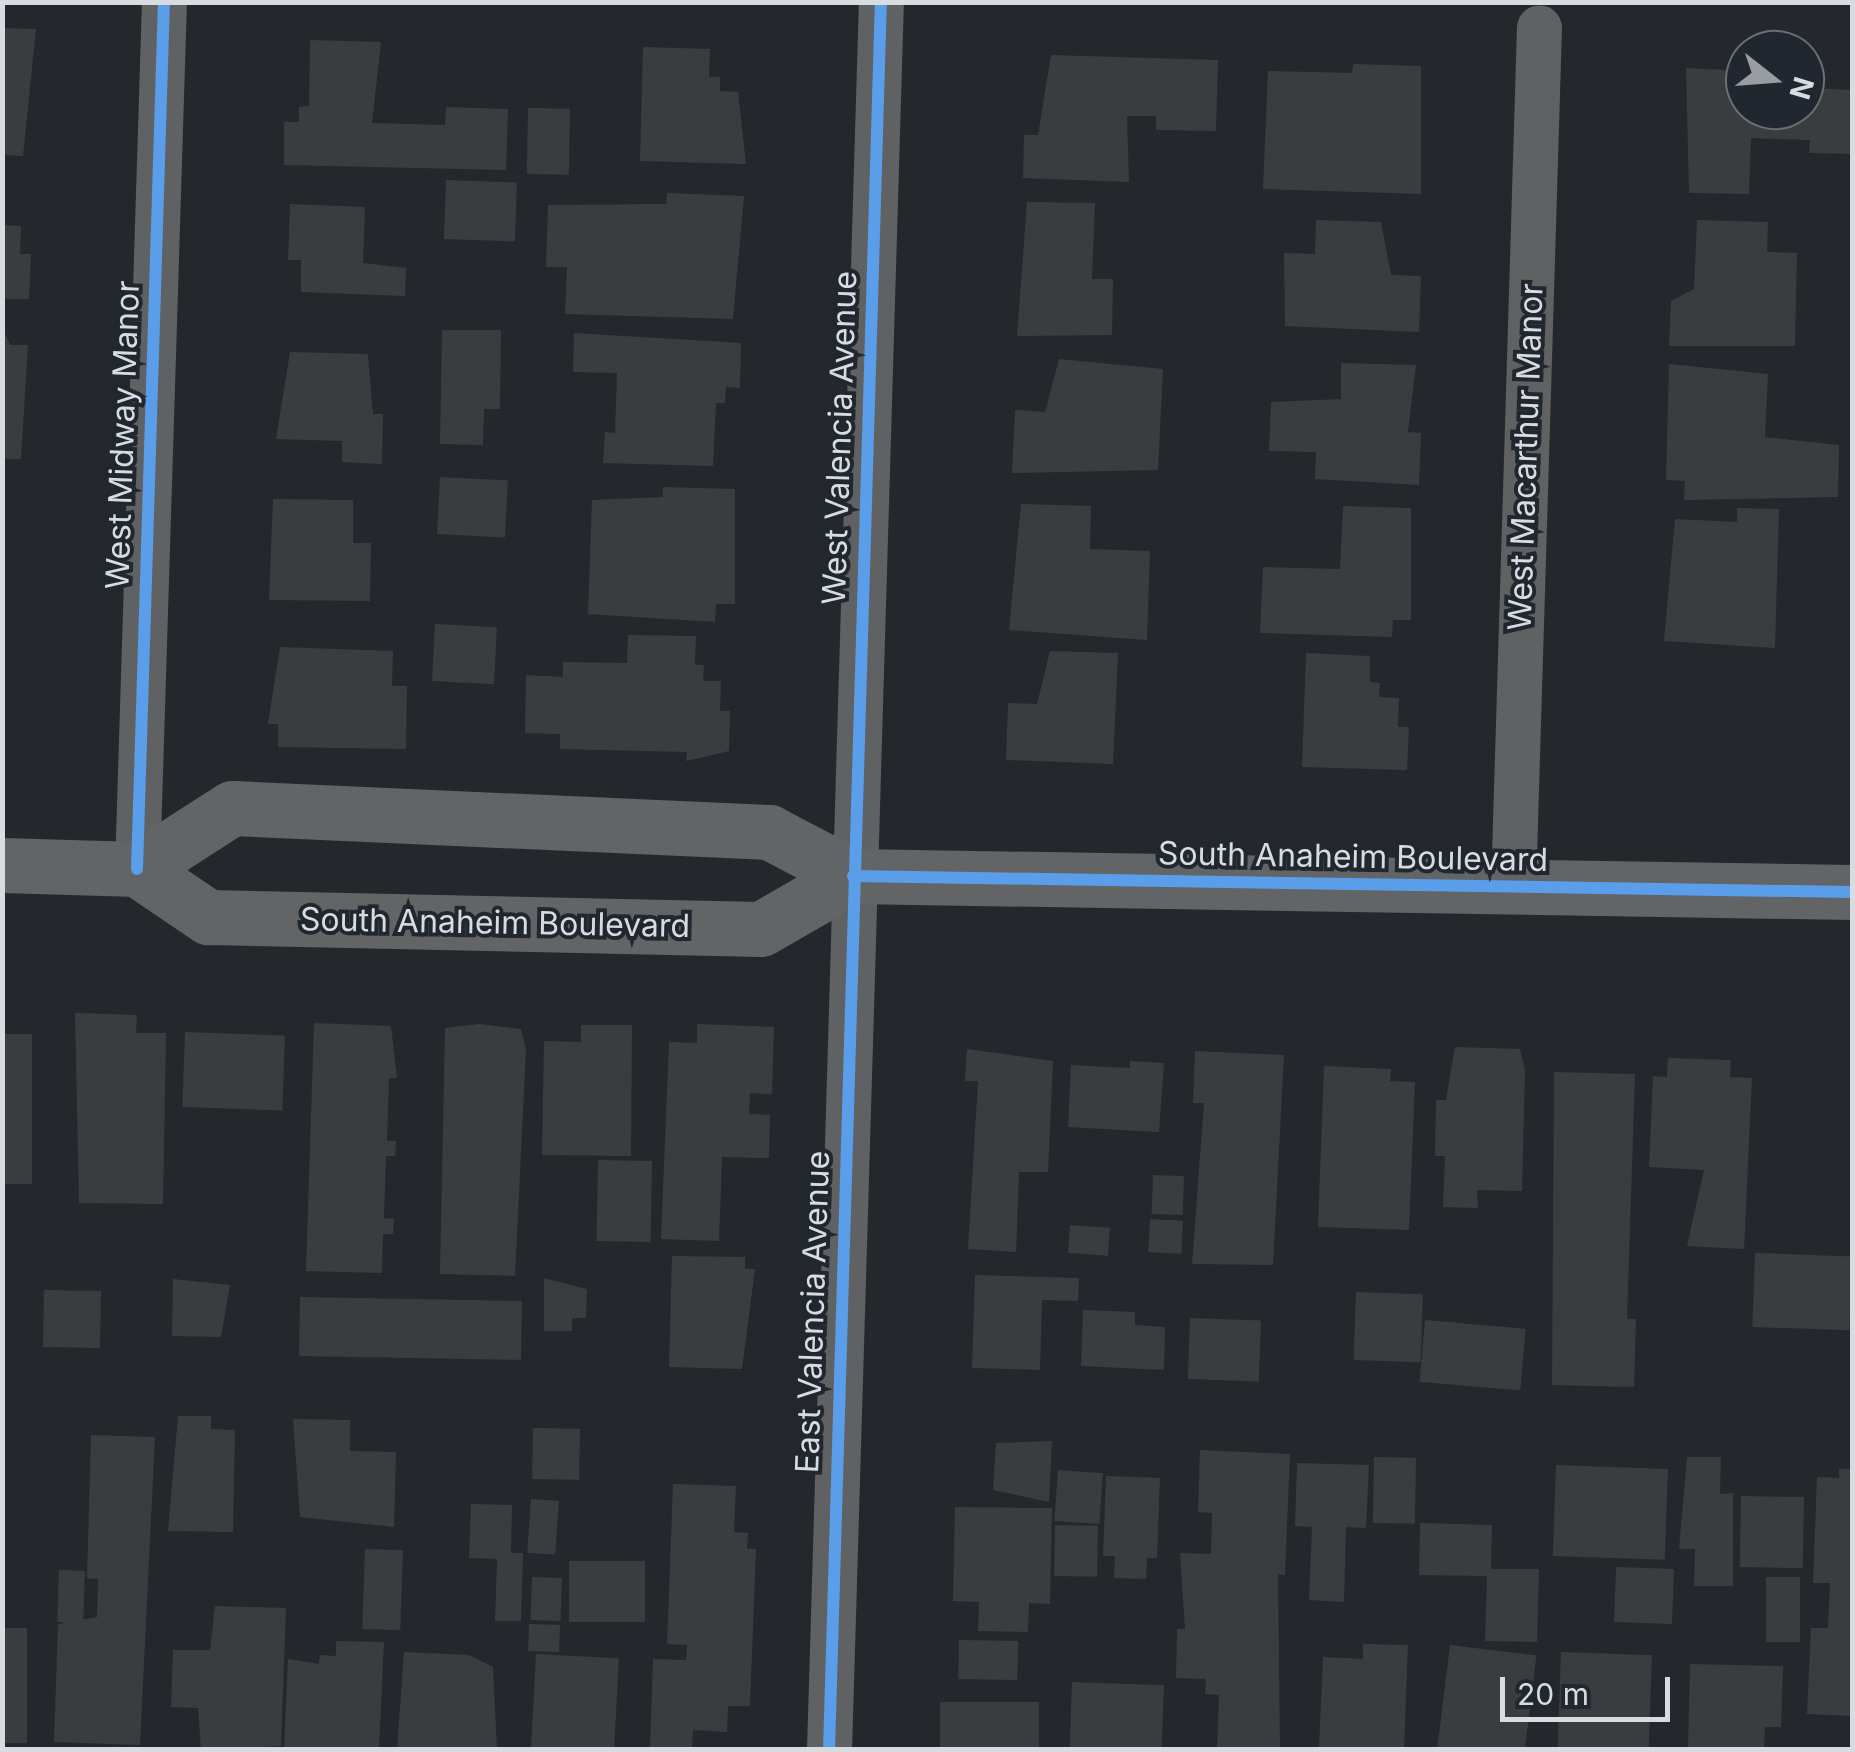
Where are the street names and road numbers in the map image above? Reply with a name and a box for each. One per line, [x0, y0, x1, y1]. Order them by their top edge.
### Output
street label: West Valencia Avenue [815, 270, 865, 606]
street label: West Midway Manor [98, 280, 148, 590]
street label: West Macarthur Manor [1501, 283, 1551, 631]
street label: South Anaheim Boulevard [1158, 834, 1548, 880]
street label: South Anaheim Boulevard [300, 900, 690, 946]
street label: East Valencia Avenue [788, 1150, 838, 1474]

